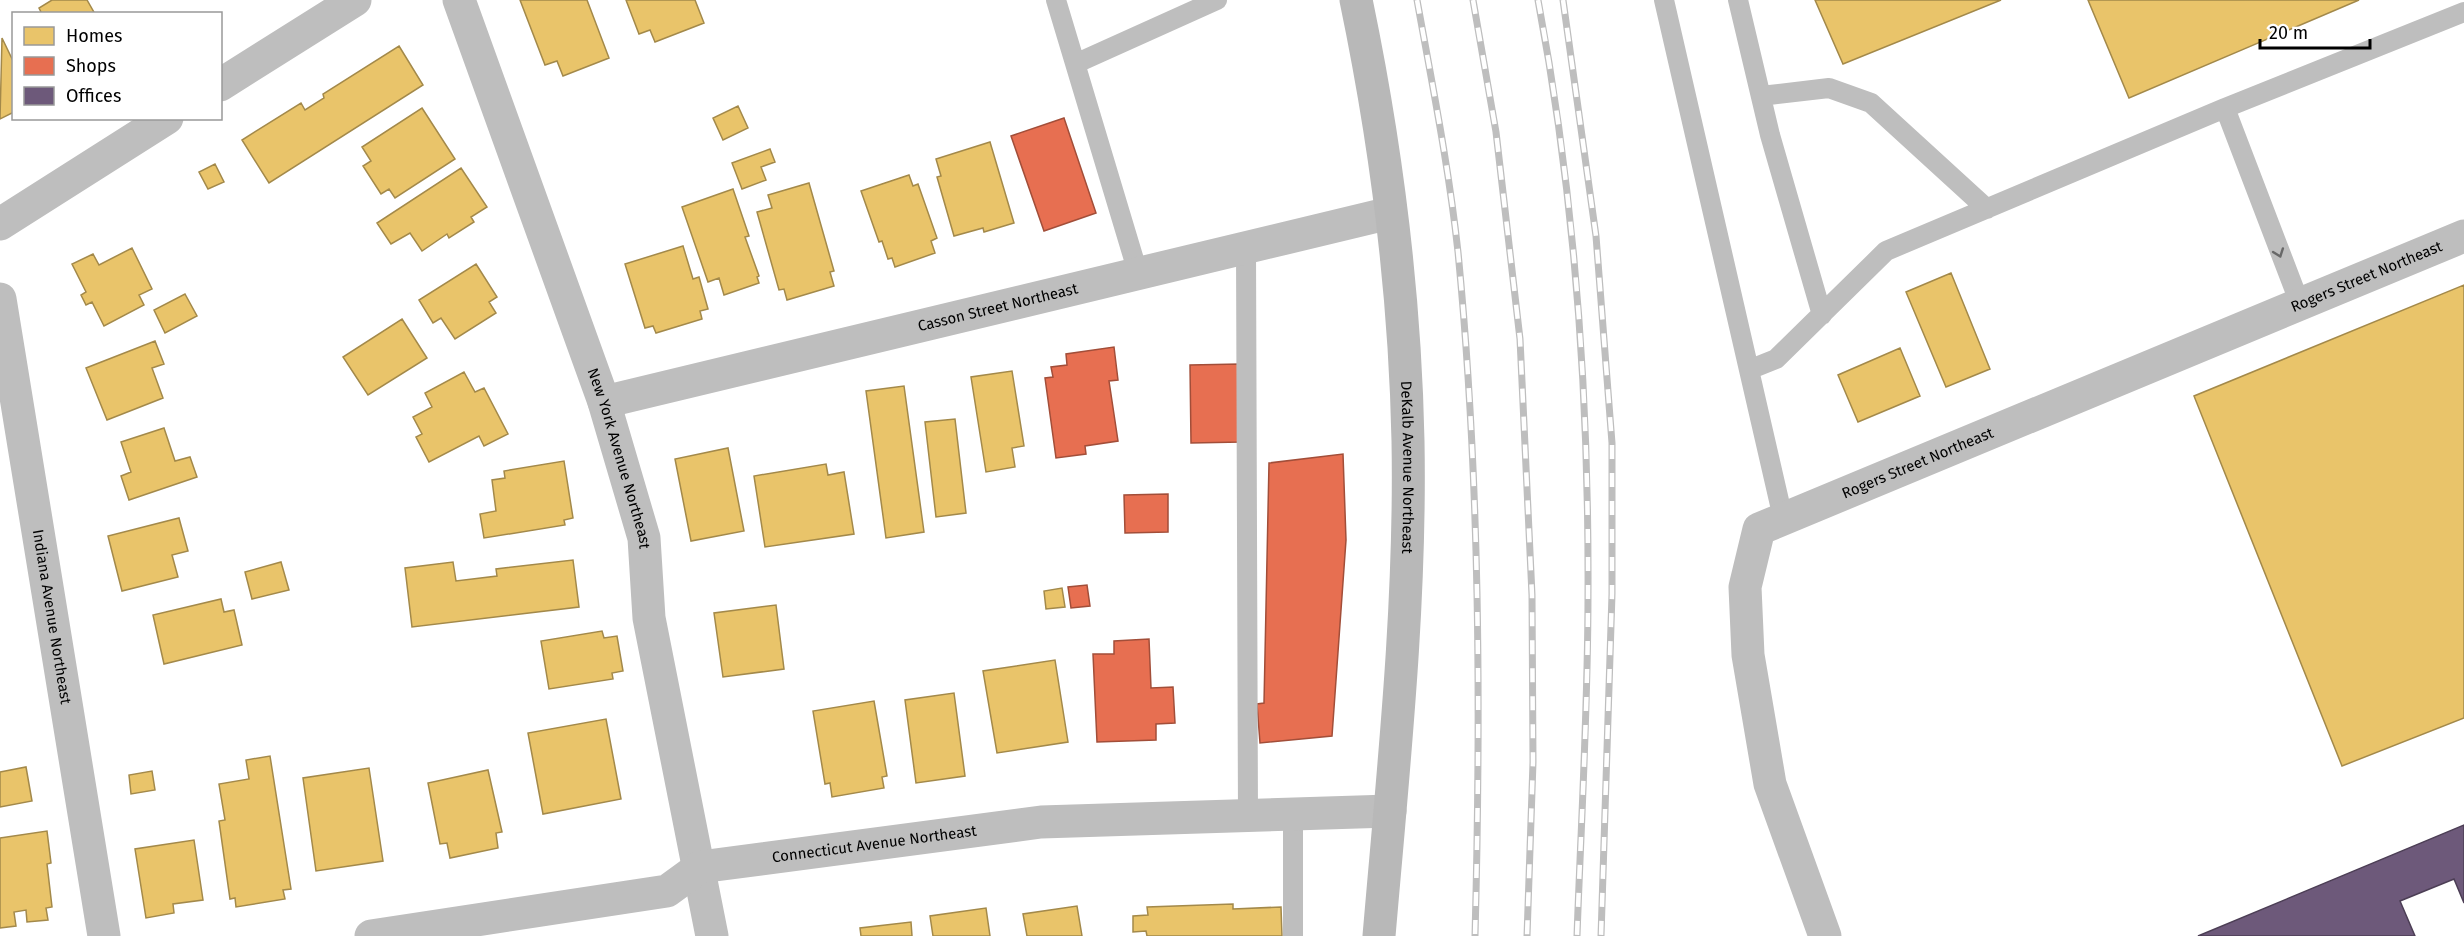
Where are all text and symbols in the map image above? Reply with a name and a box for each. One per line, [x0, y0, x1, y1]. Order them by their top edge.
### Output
legend [12, 12, 222, 120]
scale bar [2260, 12, 2370, 50]
text: 20 m [2269, 22, 2308, 44]
text: Homes [66, 25, 122, 47]
text: Shops [66, 55, 116, 77]
text: Offices [66, 85, 121, 107]
street label: Rogers Street Northeast [2288, 237, 2445, 316]
one-way arrow [2272, 247, 2284, 258]
street label: Casson Street Northeast [916, 279, 1080, 335]
street label: New York Avenue Northeast [584, 366, 654, 550]
street label: DeKalb Avenue Northeast [1397, 380, 1417, 555]
street label: Rogers Street Northeast [1839, 423, 1996, 503]
street label: Indiana Avenue Northeast [29, 528, 75, 706]
street label: Connecticut Avenue Northeast [771, 822, 978, 866]

